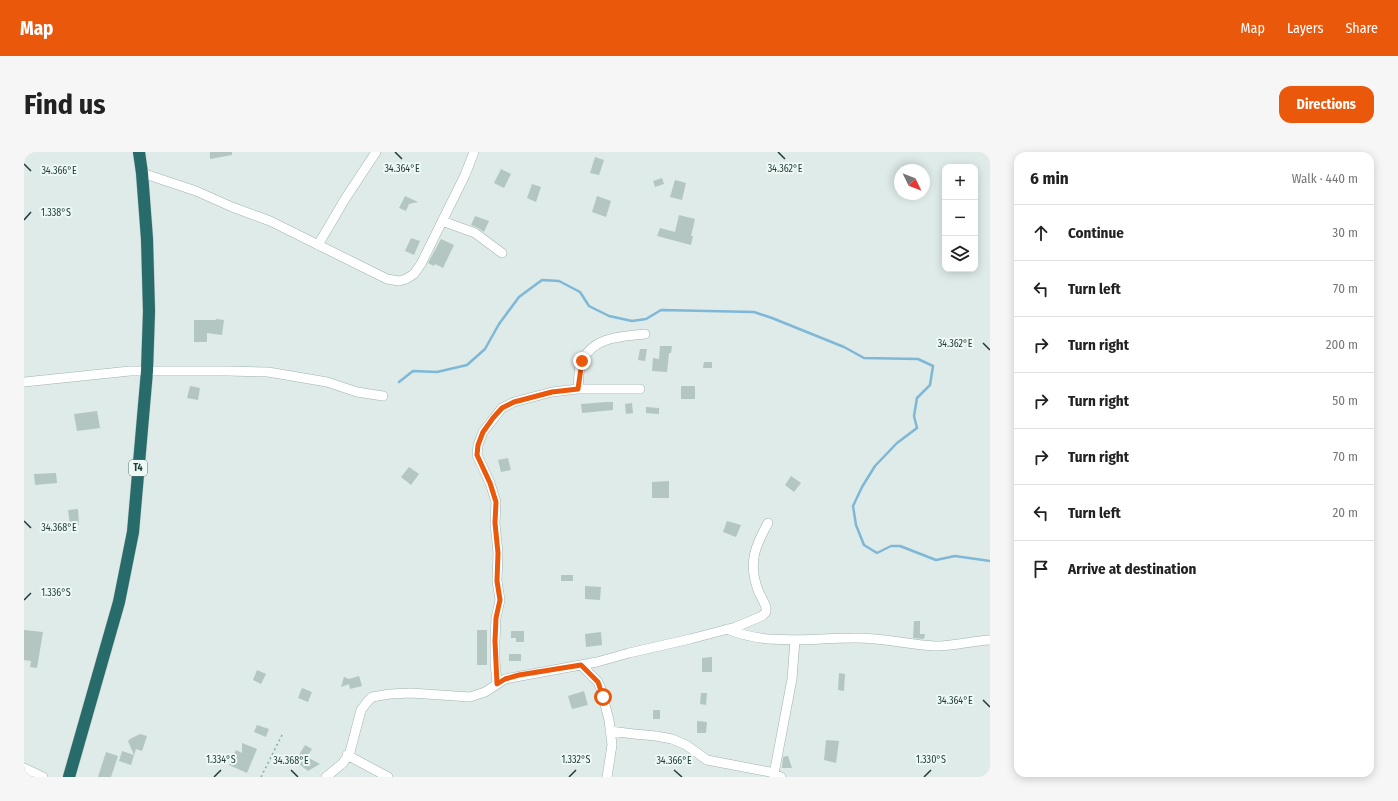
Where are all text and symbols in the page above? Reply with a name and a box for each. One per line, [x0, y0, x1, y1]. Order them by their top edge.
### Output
text: Map [20, 17, 53, 40]
text: Map [1241, 20, 1265, 37]
text: Layers [1287, 20, 1323, 37]
text: Share [1345, 20, 1378, 37]
button: Directions [1279, 86, 1374, 123]
text: Find us [24, 88, 106, 121]
text: 34.364°E [384, 163, 420, 175]
text: 34.362°E [768, 163, 803, 175]
north arrow [894, 164, 930, 200]
map controls [942, 164, 978, 272]
button: + [942, 164, 978, 200]
text: 34.366°E [41, 165, 77, 177]
text: 6 min [1030, 168, 1069, 189]
text: Walk · 440 m [1292, 171, 1358, 186]
button: − [942, 200, 978, 236]
text: 1.338°S [41, 207, 71, 219]
icon: ahead [1030, 222, 1052, 244]
text: Continue [1068, 224, 1124, 242]
text: 30 m [1332, 225, 1358, 240]
button: layers [942, 236, 978, 272]
icon: left [1030, 278, 1052, 300]
text: Turn left [1068, 280, 1121, 298]
text: 70 m [1333, 281, 1358, 296]
icon: right [1030, 334, 1052, 356]
text: Turn right [1068, 336, 1129, 354]
text: 200 m [1326, 337, 1358, 352]
text: 34.362°E [938, 338, 973, 350]
route end [573, 352, 591, 370]
icon: right [1030, 390, 1052, 412]
text: Turn right [1068, 392, 1129, 410]
text: 50 m [1332, 393, 1358, 408]
icon: right [1030, 446, 1052, 468]
text: Turn right [1068, 448, 1129, 466]
text: 70 m [1333, 449, 1358, 464]
road number: T4 [129, 460, 147, 476]
icon: left [1030, 502, 1052, 524]
text: Turn left [1068, 504, 1121, 522]
text: 20 m [1332, 505, 1358, 520]
text: 34.368°E [41, 522, 77, 534]
icon: arrive [1030, 558, 1052, 580]
text: Arrive at destination [1068, 560, 1196, 578]
text: 1.336°S [41, 587, 71, 599]
route start [594, 688, 612, 706]
text: 34.364°E [937, 695, 973, 707]
text: 1.334°S [206, 754, 236, 766]
text: 1.332°S [561, 754, 591, 766]
text: 1.330°S [916, 754, 946, 766]
text: 34.368°E [273, 755, 309, 767]
text: 34.366°E [656, 755, 692, 767]

